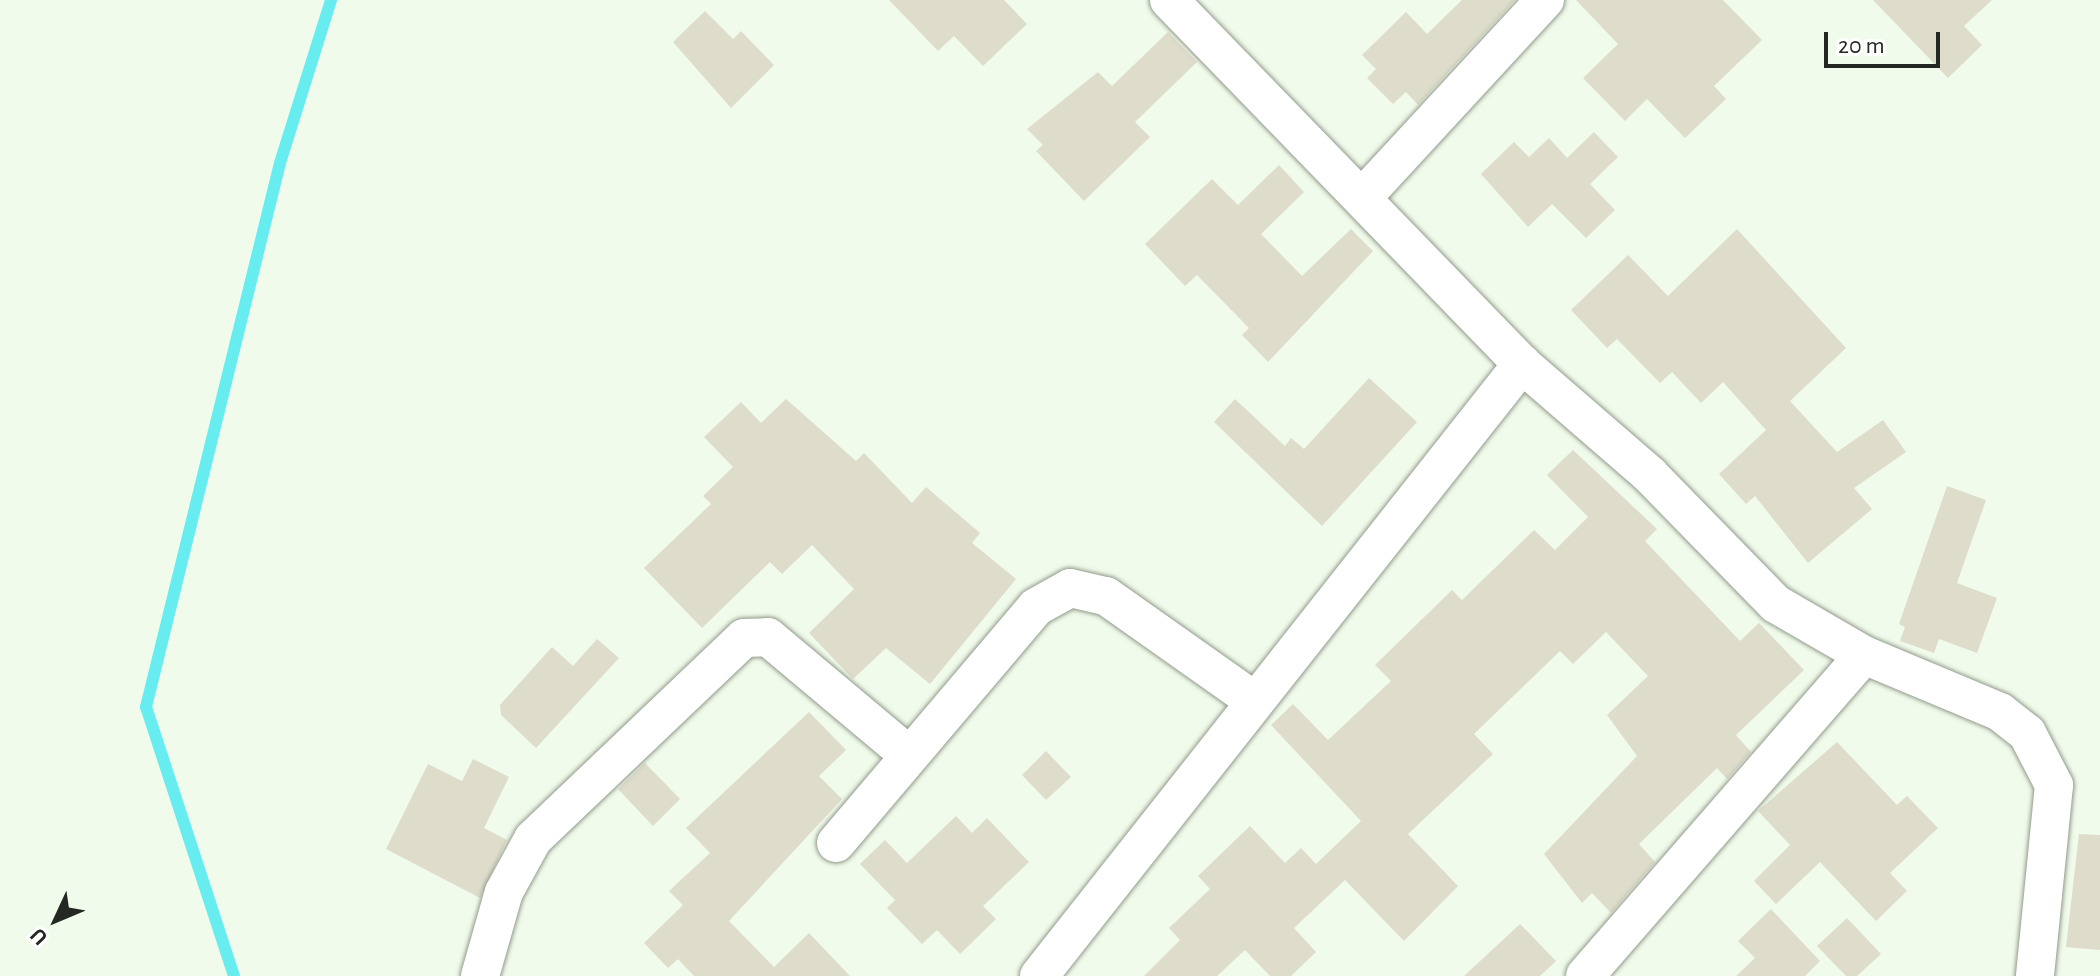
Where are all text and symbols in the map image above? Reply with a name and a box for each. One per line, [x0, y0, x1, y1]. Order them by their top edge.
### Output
scale bar [1828, 16, 1944, 66]
text: 20 m [1838, 34, 1885, 58]
north arrow [16, 880, 96, 960]
text: U [26, 924, 52, 949]

